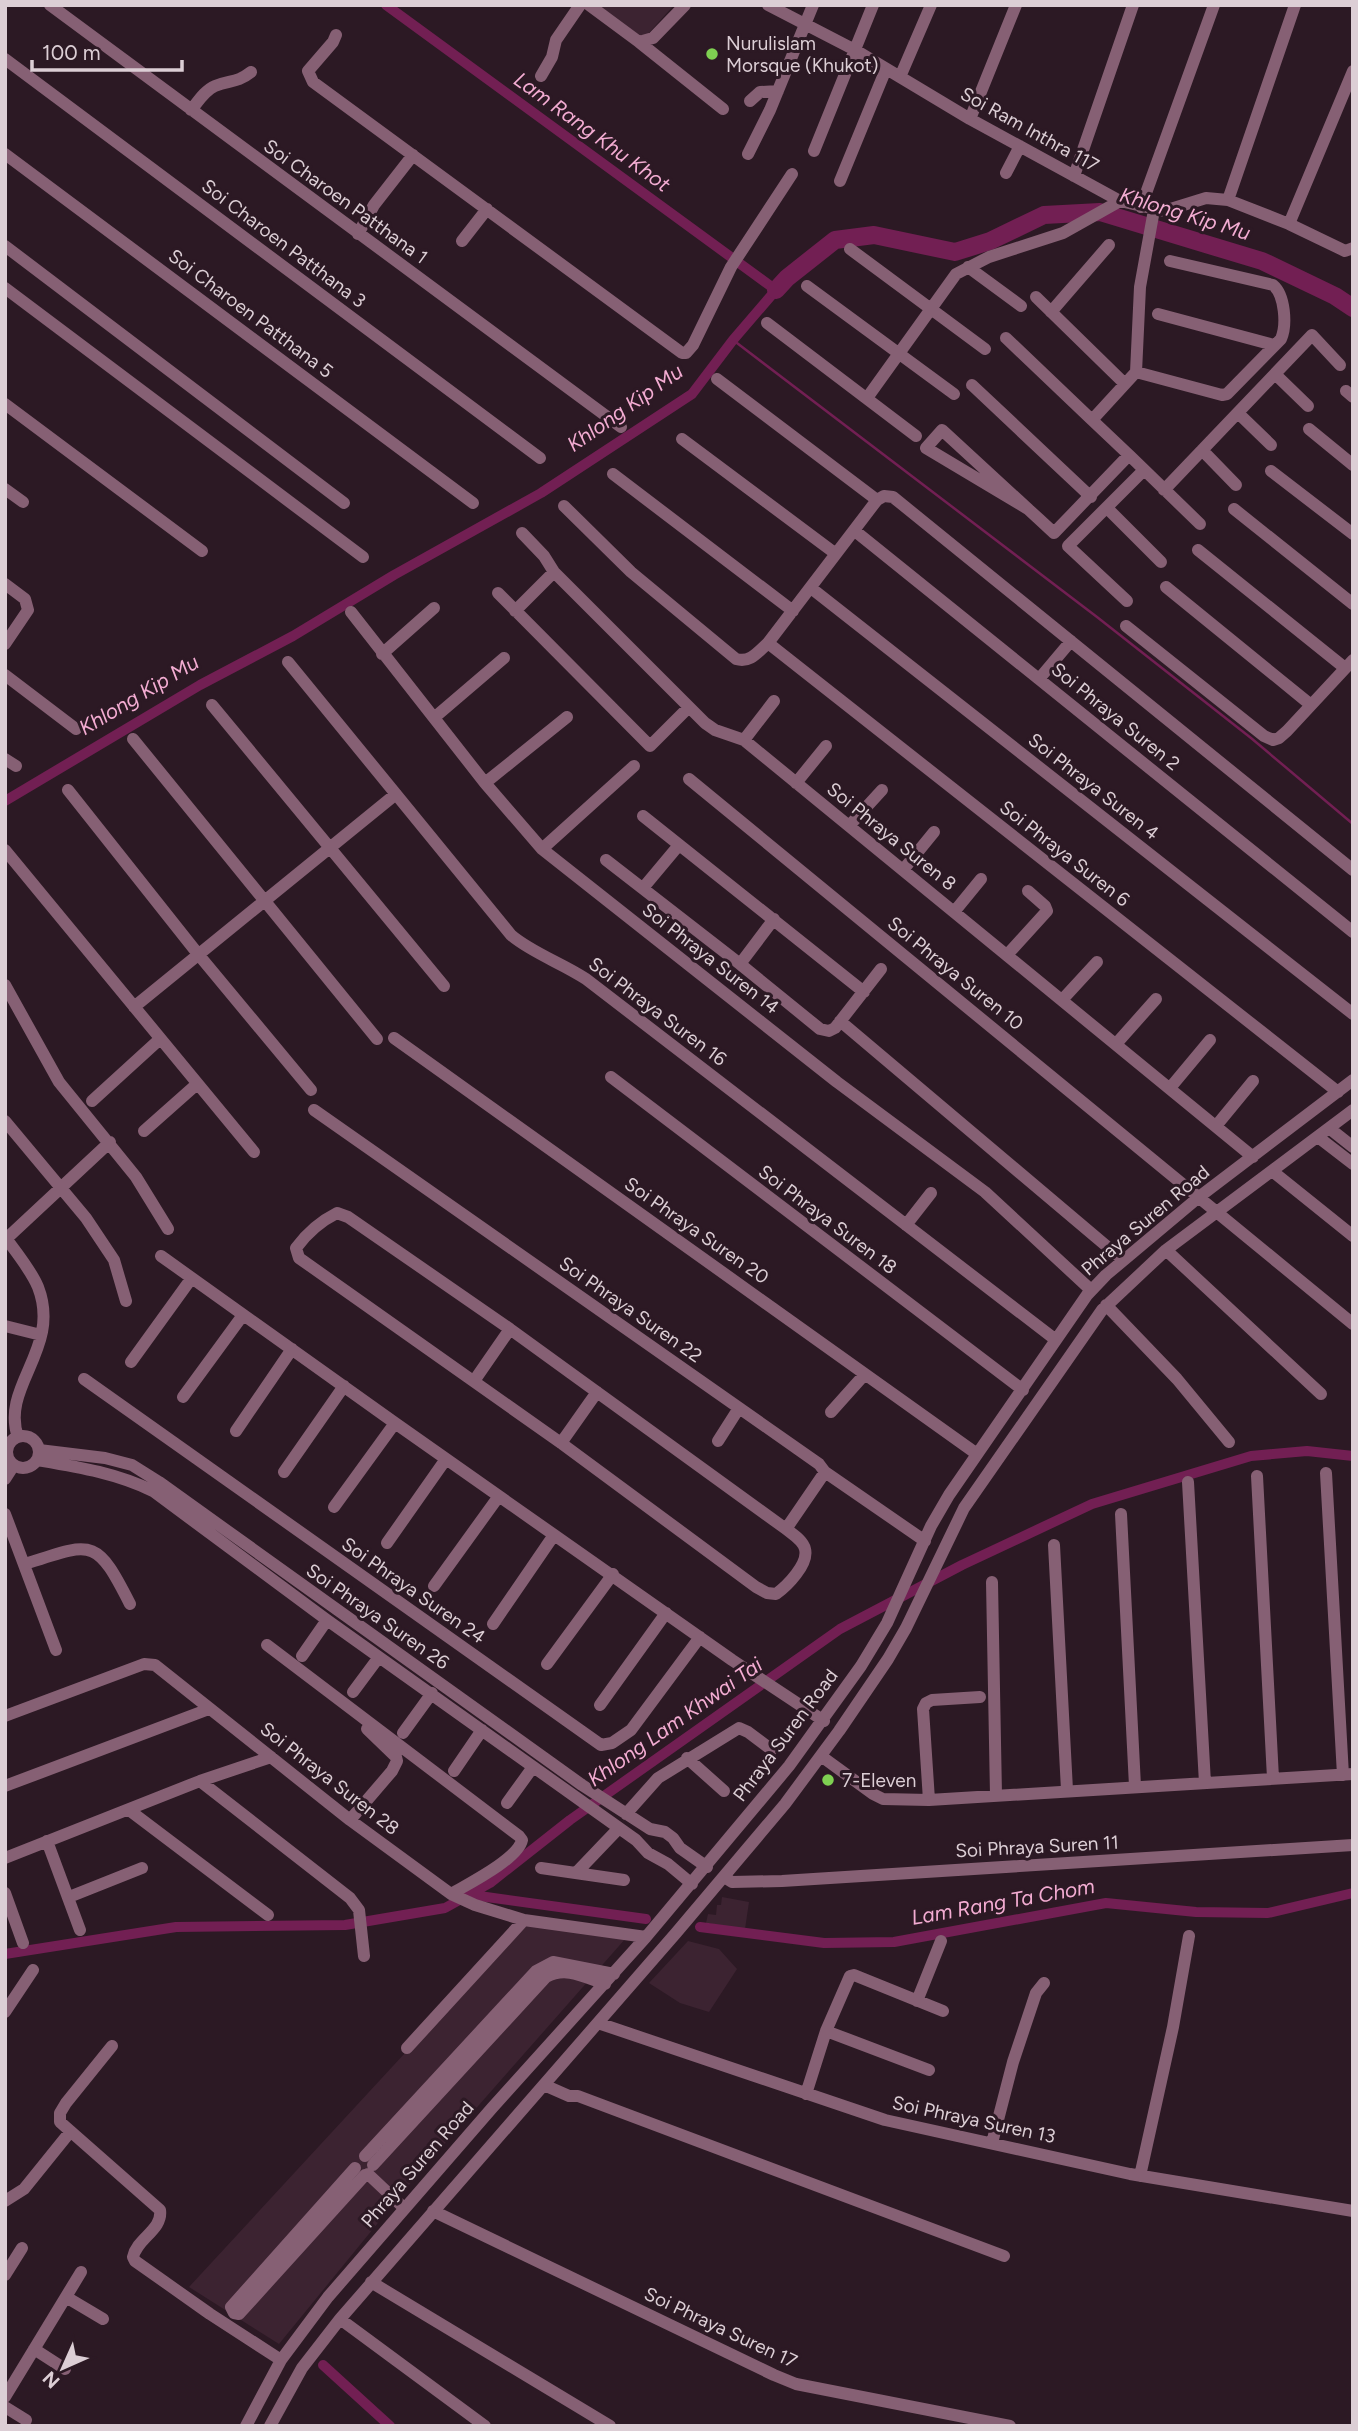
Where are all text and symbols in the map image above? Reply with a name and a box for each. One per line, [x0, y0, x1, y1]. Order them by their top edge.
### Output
scale bar [32, 28, 182, 72]
place label: Nurulislam Morsque (Khukot) [726, 32, 878, 77]
text: 100 m [42, 40, 101, 65]
marker: Nurulislam Morsque (Khukot) [704, 46, 720, 62]
water label: Lam Rang Khu Khot [509, 66, 676, 197]
street label: Soi Ram Inthra 117 [957, 82, 1103, 177]
street label: Soi Charoen Patthana 1 [259, 134, 432, 269]
street label: Soi Charoen Patthana 3 [197, 174, 370, 313]
water label: Khlong Kip Mu [1117, 182, 1254, 245]
street label: Soi Charoen Patthana 5 [164, 244, 338, 383]
water label: Khlong Kip Mu [562, 358, 688, 457]
water label: Khlong Kip Mu [74, 649, 203, 740]
street label: Soi Phraya Suren 2 [1047, 658, 1185, 775]
street label: Soi Phraya Suren 4 [1024, 728, 1164, 845]
street label: Soi Phraya Suren 8 [822, 777, 961, 896]
street label: Soi Phraya Suren 6 [995, 795, 1134, 911]
street label: Soi Phraya Suren 14 [638, 898, 784, 1019]
street label: Soi Phraya Suren 10 [883, 912, 1028, 1035]
street label: Soi Phraya Suren 16 [584, 952, 731, 1071]
street label: Soi Phraya Suren 18 [754, 1160, 901, 1279]
street label: Phraya Suren Road [1077, 1160, 1214, 1281]
street label: Soi Phraya Suren 20 [620, 1172, 773, 1289]
street label: Soi Phraya Suren 22 [555, 1251, 707, 1367]
street label: Soi Phraya Suren 24 [337, 1532, 490, 1649]
street label: Soi Phraya Suren 26 [302, 1558, 454, 1675]
water label: Khlong Lam Khwai Tai [583, 1652, 767, 1791]
street label: Phraya Suren Road [728, 1665, 843, 1806]
street label: Soi Phraya Suren 28 [256, 1717, 404, 1840]
place label: 7-Eleven [842, 1769, 916, 1792]
marker: 7-Eleven [820, 1772, 836, 1788]
street label: Soi Phraya Suren 11 [955, 1831, 1119, 1862]
water label: Lam Rang Ta Chom [909, 1873, 1097, 1930]
street label: Soi Phraya Suren 13 [890, 2091, 1058, 2148]
street label: Phraya Suren Road [356, 2096, 478, 2232]
street label: Soi Phraya Suren 17 [641, 2282, 801, 2373]
north arrow [28, 2333, 98, 2403]
text: N [38, 2366, 65, 2393]

